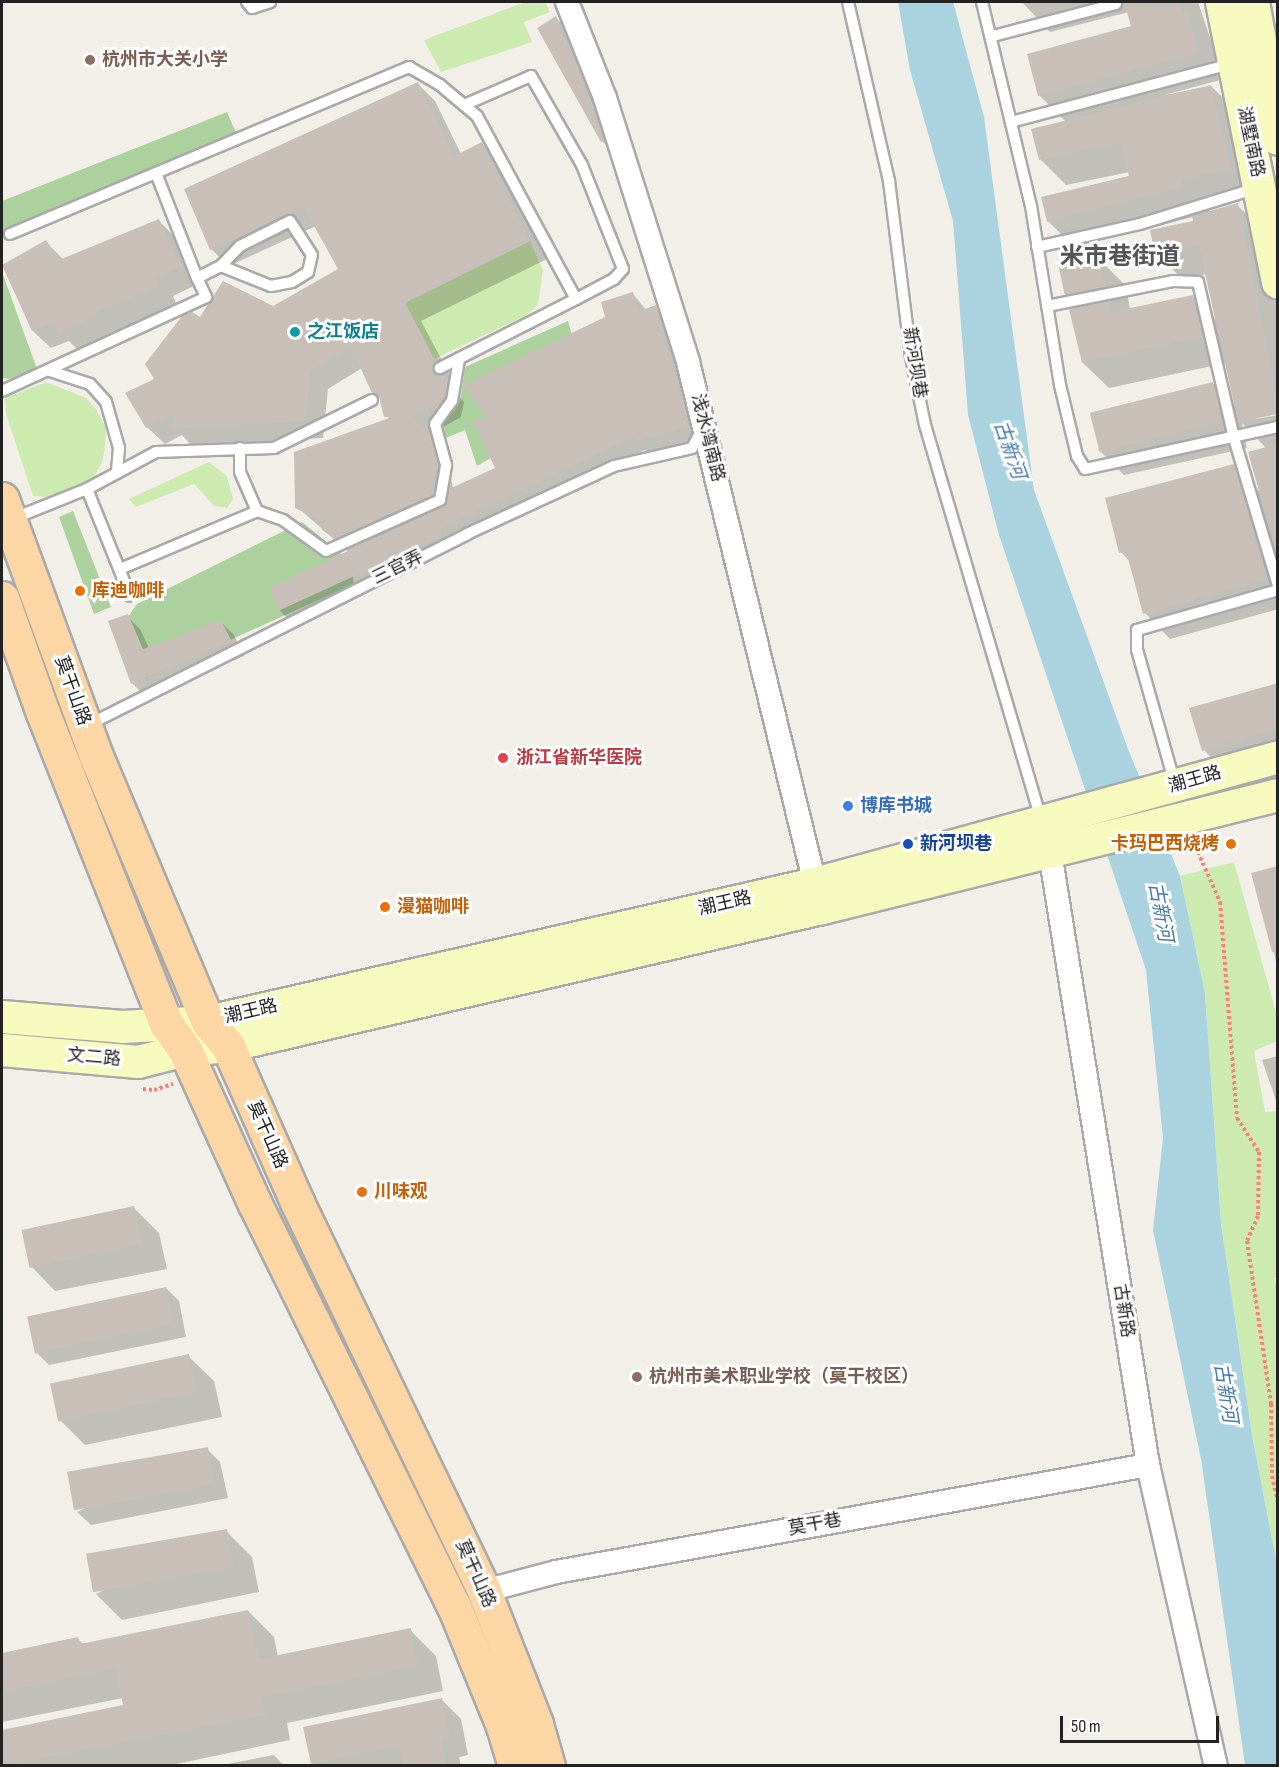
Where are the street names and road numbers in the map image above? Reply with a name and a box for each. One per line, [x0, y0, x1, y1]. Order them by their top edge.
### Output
street label: 湖墅南路 [1232, 105, 1268, 179]
street label: 新河坝巷 [898, 326, 930, 400]
street label: 浅水湾南路 [686, 392, 728, 484]
street label: 三官弄 [369, 546, 427, 590]
street label: 莫干山路 [50, 653, 94, 729]
street label: 潮王路 [1166, 762, 1224, 798]
street label: 潮王路 [696, 887, 754, 921]
street label: 潮王路 [222, 995, 280, 1029]
street label: 文二路 [66, 1045, 122, 1071]
street label: 莫干山路 [242, 1098, 292, 1172]
street label: 古新路 [1108, 1283, 1138, 1339]
street label: 莫干巷 [787, 1510, 843, 1540]
street label: 莫干山路 [450, 1537, 500, 1611]

